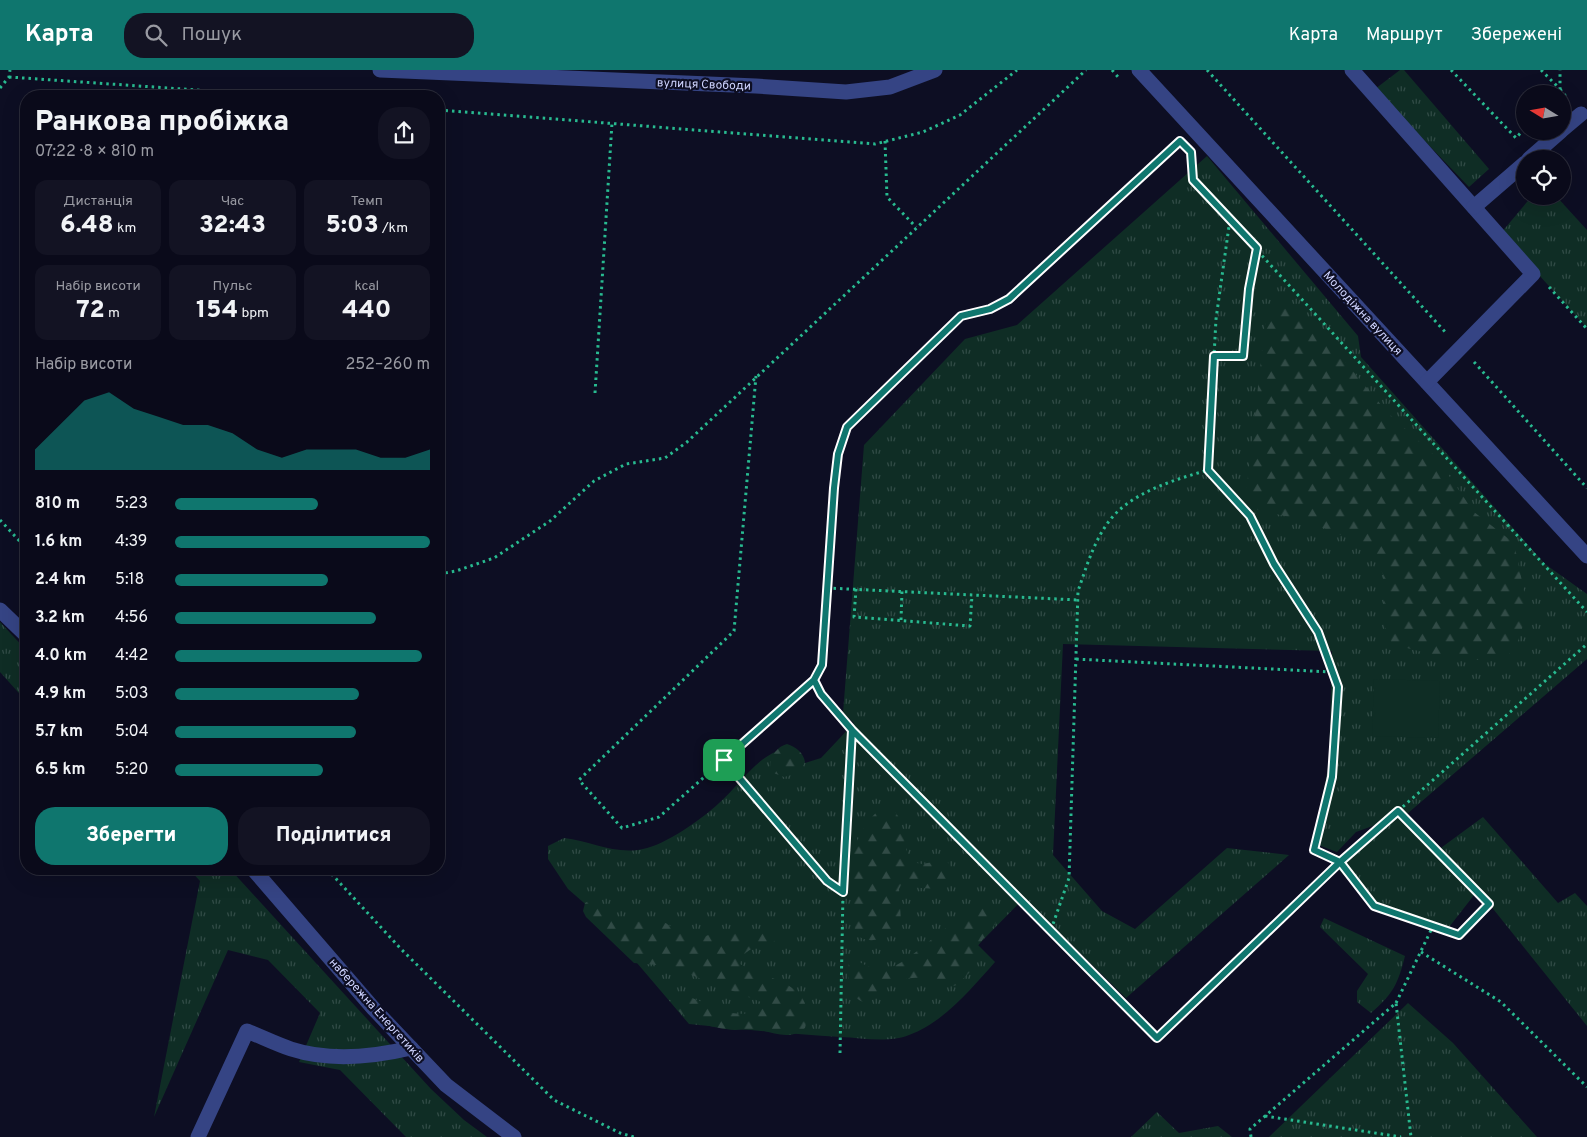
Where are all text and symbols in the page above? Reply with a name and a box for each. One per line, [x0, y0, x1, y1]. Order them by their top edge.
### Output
search box [124, 13, 474, 58]
text: Карта [25, 20, 94, 50]
icon: search [142, 21, 170, 49]
text: Пошук [182, 23, 242, 47]
text: Карта [1289, 24, 1338, 47]
text: Маршрут [1366, 24, 1443, 47]
text: Збережені [1471, 24, 1562, 47]
street label: вулиця Свободи [657, 75, 751, 95]
north arrow [1516, 85, 1571, 140]
map controls [1516, 85, 1571, 205]
text: Ранкова пробіжка [35, 105, 289, 141]
button: share [378, 107, 430, 159]
text: 07:22 · 8 × 810 m [35, 142, 154, 162]
button: locate [1516, 150, 1571, 205]
text: Дистанція [63, 193, 133, 210]
text: Час [221, 193, 244, 210]
text: Темп [351, 193, 383, 210]
text: 6.48 [60, 210, 114, 242]
text: 32:43 [199, 210, 266, 242]
text: 5:03 [326, 210, 379, 242]
text: km [114, 220, 136, 237]
text: /km [379, 220, 408, 237]
street label: Молодіжна вулиця [1319, 268, 1405, 359]
text: Набір висоти [56, 278, 141, 295]
text: Пульс [213, 278, 252, 295]
text: kcal [354, 278, 379, 295]
text: 72 [76, 295, 105, 327]
text: 154 [196, 295, 238, 327]
text: 440 [342, 295, 391, 327]
text: m [105, 305, 120, 322]
text: bpm [238, 305, 269, 322]
text: Набір висоти [35, 355, 132, 375]
text: 252–260 m [345, 355, 430, 375]
text: 810 m [35, 494, 80, 514]
text: 5:23 [115, 494, 148, 514]
text: 1.6 km [35, 532, 82, 552]
text: 4:39 [115, 532, 147, 552]
text: 2.4 km [35, 570, 86, 590]
text: 5:18 [115, 570, 144, 590]
text: 3.2 km [35, 608, 85, 628]
text: 4:56 [115, 608, 148, 628]
text: 4.0 km [35, 646, 87, 666]
text: 4:42 [115, 646, 148, 666]
text: 4.9 km [35, 684, 86, 704]
text: 5:03 [115, 684, 148, 704]
text: 5.7 km [35, 722, 83, 742]
text: 5:04 [115, 722, 149, 742]
pin [703, 739, 745, 781]
icon: arrive [710, 746, 738, 774]
text: 6.5 km [35, 760, 85, 780]
text: 5:20 [115, 760, 149, 780]
button: Зберегти [35, 807, 228, 865]
button: Поділитися [238, 807, 430, 865]
street label: набережна Енергетиків [325, 955, 427, 1066]

